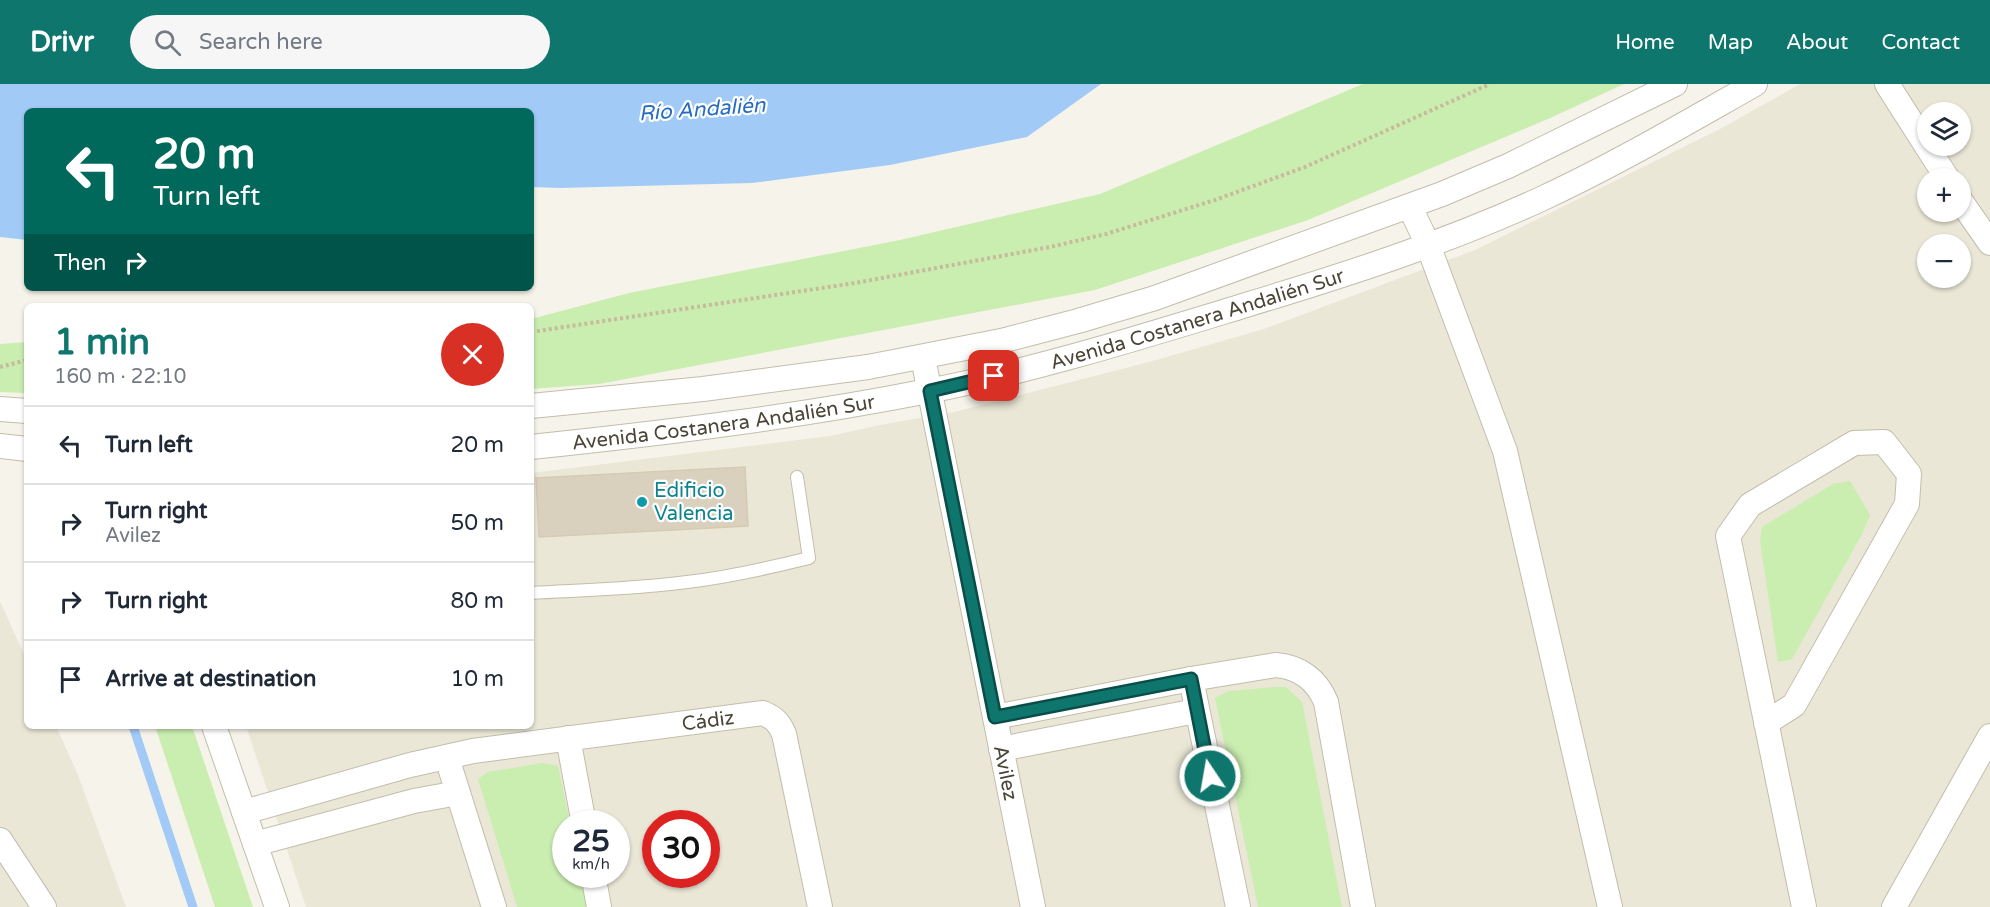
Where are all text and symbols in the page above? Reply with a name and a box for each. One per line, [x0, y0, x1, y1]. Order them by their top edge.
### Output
search box [130, 15, 550, 69]
text: Drivr [30, 25, 94, 59]
icon: search [151, 26, 184, 59]
text: Search here [199, 29, 323, 55]
text: Home [1615, 30, 1675, 55]
text: Map [1708, 30, 1753, 55]
text: About [1786, 30, 1848, 55]
text: Contact [1881, 30, 1960, 55]
water label: Río Andalién [638, 93, 767, 126]
map controls [1917, 102, 1971, 288]
button: layers [1917, 102, 1971, 156]
text: 20 m [153, 129, 255, 180]
icon: left [54, 132, 132, 210]
button: + [1917, 168, 1971, 222]
text: Turn left [153, 180, 260, 213]
button: − [1917, 234, 1971, 288]
icon: right [119, 246, 152, 279]
text: Then [54, 250, 107, 276]
street label: Avenida Costanera Andalién Sur [1048, 264, 1348, 375]
text: 1 min [54, 321, 150, 364]
button: close [441, 323, 504, 386]
pin [968, 350, 1019, 401]
icon: arrive [977, 359, 1010, 392]
text: 160 m · 22:10 [54, 365, 186, 389]
street label: Avenida Costanera Andalién Sur [571, 390, 877, 456]
icon: left [54, 429, 87, 462]
text: Turn left [105, 432, 193, 458]
text: 20 m [450, 432, 504, 458]
place label: Edificio Valencia [654, 479, 733, 526]
marker: Edificio Valencia [635, 495, 649, 509]
text: Turn right [105, 498, 207, 524]
icon: right [54, 507, 87, 540]
text: 50 m [450, 510, 504, 536]
text: Avilez [105, 524, 161, 548]
icon: right [54, 585, 87, 618]
text: Turn right [105, 588, 207, 614]
text: 80 m [450, 588, 504, 614]
icon: arrive [54, 663, 87, 696]
text: Arrive at destination [105, 666, 316, 692]
text: 10 m [450, 666, 504, 692]
street label: Cádiz [680, 706, 736, 737]
street label: Avilez [988, 743, 1022, 803]
position arrow [1178, 744, 1242, 808]
speed limit sign: 30 [642, 810, 720, 888]
text: 25 [572, 823, 610, 860]
text: km/h [572, 855, 610, 873]

